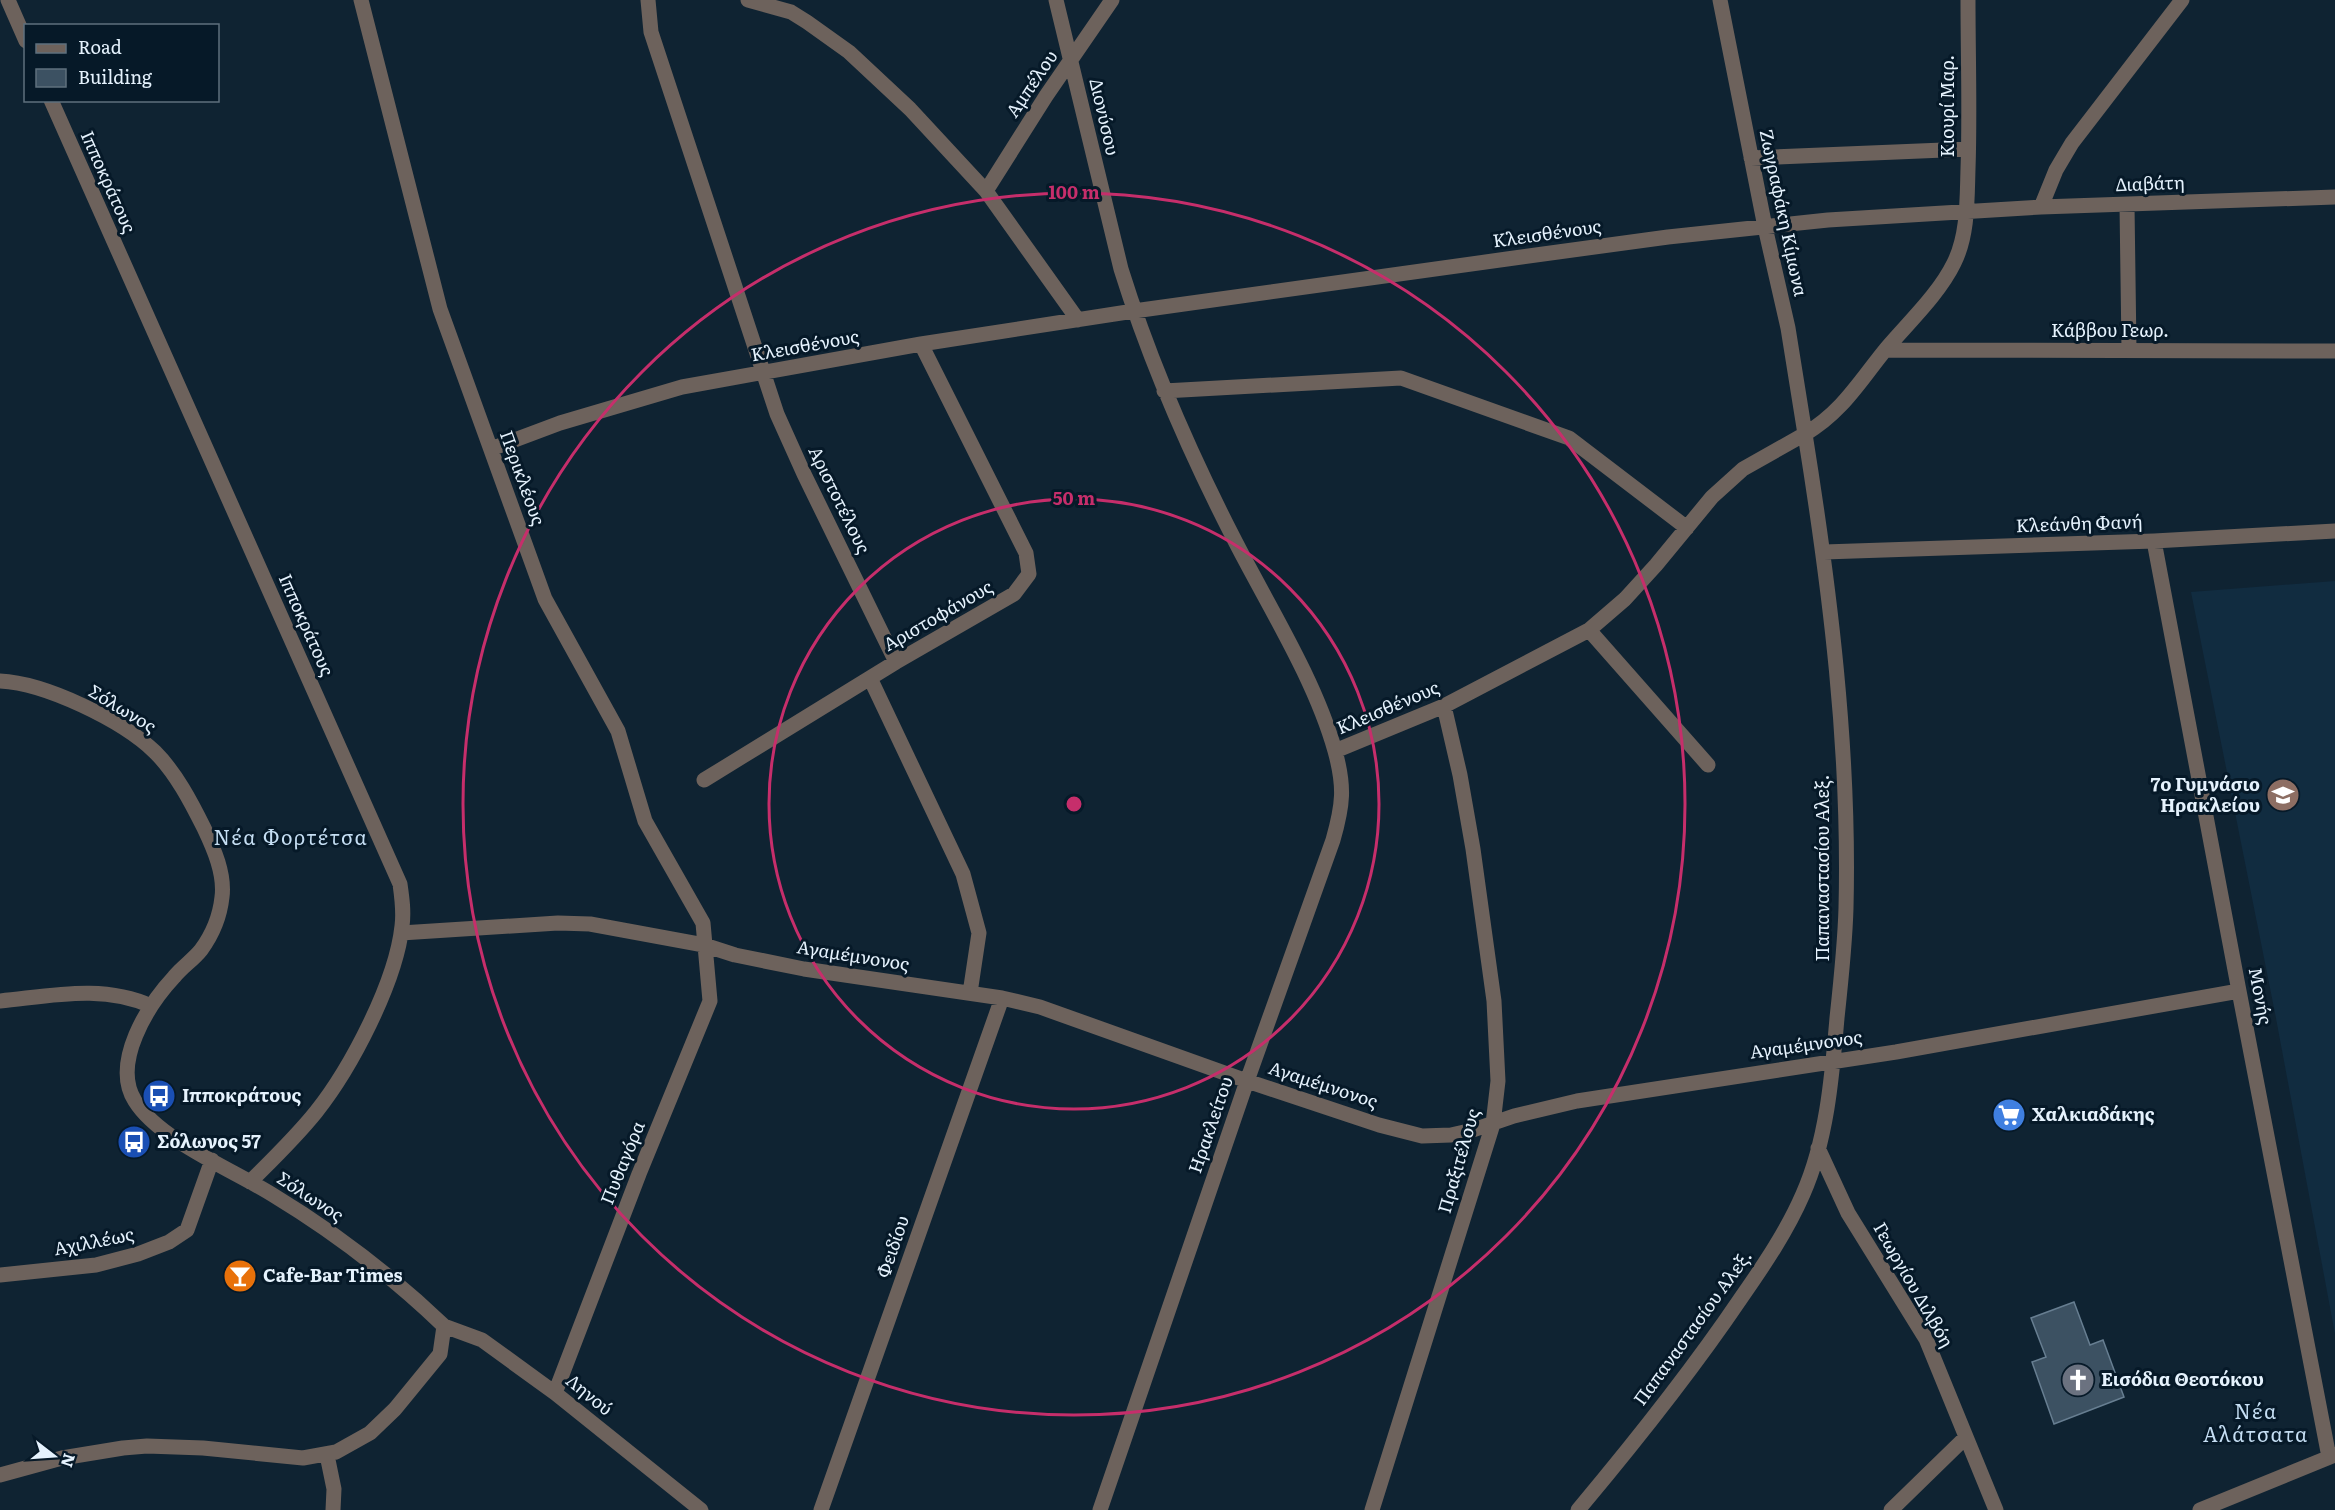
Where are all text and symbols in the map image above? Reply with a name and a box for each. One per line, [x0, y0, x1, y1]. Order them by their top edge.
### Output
legend [24, 24, 219, 102]
text: Road [78, 33, 122, 60]
street label: Αμπέλου [998, 44, 1063, 122]
street label: Κιουρί Μαρ. [1933, 55, 1960, 157]
text: Building [78, 63, 153, 90]
street label: Διονύσου [1084, 76, 1127, 158]
street label: Ιπποκράτους [75, 126, 144, 237]
street label: Ζωγραφάκη Κίμωνα [1754, 127, 1815, 299]
street label: Διαβάτη [2115, 168, 2185, 197]
text: 100 m [1048, 178, 1100, 205]
street label: Κλεισθένους [1491, 212, 1603, 253]
street label: Κάββου Γεωρ. [2051, 316, 2169, 343]
street label: Κλεισθένους [749, 322, 861, 367]
street label: Περικλέους [494, 426, 553, 529]
street label: Αριστοτέλους [803, 441, 878, 558]
text: 50 m [1053, 484, 1095, 511]
street label: Κλεάνθη Φανή [2015, 507, 2143, 538]
street label: Ιπποκράτους [273, 569, 342, 680]
street label: Αριστοφάνους [877, 572, 997, 657]
street label: Κλεισθένους [1332, 673, 1443, 740]
street label: Σόλωνος [84, 677, 162, 739]
place label: 7o Γυμνάσιο Ηρακλείου [2150, 770, 2260, 818]
street label: Παπαναστασίου Αλεξ. [1808, 775, 1835, 961]
school or university icon: 7o Γυμνάσιο Ηρακλείου [2265, 777, 2301, 813]
centre of rings [1064, 794, 1084, 814]
district label: Νέα Φορτέτσα [214, 821, 368, 851]
street label: Αγαμέμνονος [795, 932, 911, 977]
street label: Μονής [2243, 965, 2280, 1027]
street label: Αγαμέμνονος [1748, 1022, 1864, 1065]
street label: Αγαμέμνονος [1265, 1053, 1382, 1114]
street label: Ηρακλείτου [1180, 1073, 1239, 1176]
bus stop icon: Ιπποκράτους [141, 1078, 177, 1114]
place label: Ιπποκράτους [182, 1081, 301, 1108]
supermarket icon: Χαλκιαδάκης [1991, 1097, 2027, 1133]
place label: Χαλκιαδάκης [2032, 1100, 2155, 1127]
street label: Πραξιτέλους [1430, 1105, 1485, 1216]
street label: Πυθαγόρα [593, 1117, 651, 1208]
bus stop icon: Σόλωνος 57 [116, 1124, 152, 1160]
place label: Σόλωνος 57 [157, 1127, 261, 1154]
street label: Σόλωνος [272, 1164, 350, 1228]
street label: Φειδίου [868, 1212, 915, 1282]
street label: Γεωργίου Διλβόη [1867, 1217, 1961, 1352]
street label: Αχιλλέως [51, 1220, 136, 1262]
street label: Παπαναστασίου Αλεξ. [1626, 1244, 1758, 1411]
bar icon: Cafe-Bar Times [222, 1258, 258, 1294]
place label: Cafe-Bar Times [263, 1261, 403, 1288]
church icon: Εισόδια Θεοτόκου [2060, 1362, 2096, 1398]
place label: Εισόδια Θεοτόκου [2101, 1365, 2264, 1392]
street label: Ληνού [561, 1367, 619, 1421]
district label: Νέα Αλάτσατα [2203, 1395, 2309, 1448]
north arrow [24, 1426, 84, 1486]
text: N [56, 1451, 83, 1471]

